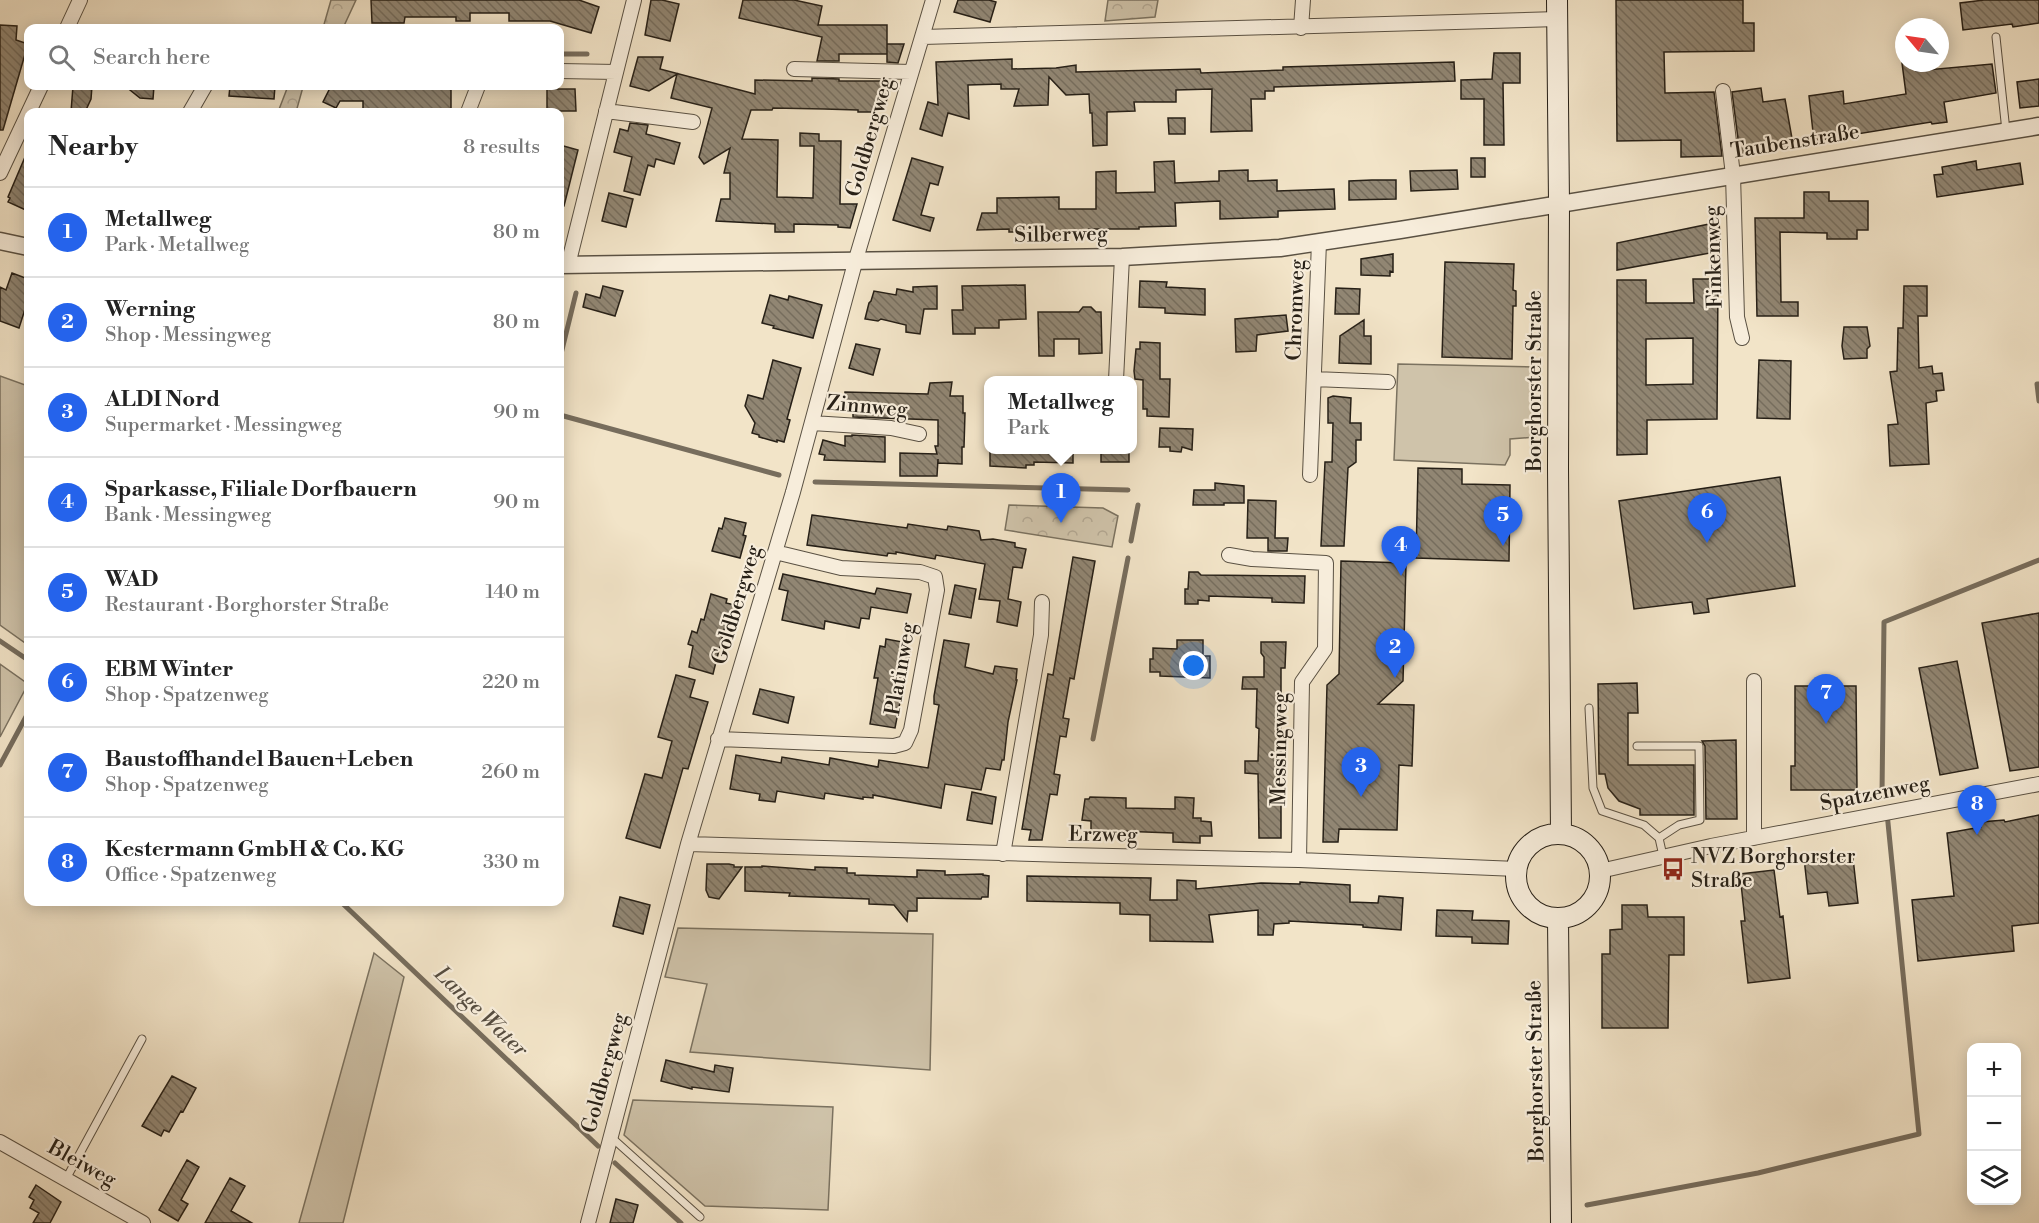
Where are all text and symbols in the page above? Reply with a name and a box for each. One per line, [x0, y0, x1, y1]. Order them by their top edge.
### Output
north arrow [1895, 18, 1949, 72]
search box [24, 24, 564, 90]
icon: search [45, 41, 78, 74]
text: Search here [93, 44, 210, 71]
street label: Goldbergweg [840, 74, 900, 200]
street label: Taubenstraße [1729, 119, 1861, 165]
text: Nearby [48, 131, 138, 163]
text: 8 results [463, 135, 540, 160]
street label: Finkenweg [1699, 205, 1729, 309]
text: Metallweg [105, 206, 211, 233]
text: 1 [63, 220, 72, 245]
text: 80 m [493, 220, 540, 245]
street label: Silberweg [1014, 221, 1108, 249]
text: Park · Metallweg [105, 233, 249, 258]
street label: Chromweg [1281, 259, 1311, 361]
street label: Borghorster Straße [1522, 290, 1548, 473]
text: Werning [105, 296, 195, 323]
text: 2 [61, 310, 74, 335]
text: 80 m [493, 310, 540, 335]
text: Shop · Messingweg [105, 323, 271, 348]
popup [984, 376, 1137, 454]
text: ALDI Nord [105, 386, 220, 413]
text: Metallweg [1007, 389, 1114, 416]
street label: Zinnweg [825, 390, 909, 424]
text: 3 [61, 400, 74, 425]
text: 90 m [493, 400, 540, 425]
text: Supermarket · Messingweg [105, 413, 342, 438]
text: Park [1007, 416, 1049, 441]
pin: 1 [1042, 474, 1080, 523]
text: Sparkasse, Filiale Dorfbauern [105, 476, 417, 503]
text: 4 [61, 490, 74, 515]
text: 90 m [493, 490, 540, 515]
pin: 6 [1688, 494, 1726, 543]
pin: 5 [1484, 496, 1522, 546]
text: Bank · Messingweg [105, 503, 271, 528]
pin: 4 [1382, 526, 1420, 576]
street label: Goldbergweg [707, 542, 768, 668]
text: WAD [105, 566, 158, 593]
text: 5 [61, 580, 74, 605]
text: 140 m [485, 580, 540, 605]
text: Restaurant · Borghorster Straße [105, 593, 389, 618]
street label: Platinweg [880, 620, 922, 717]
pin: 2 [1376, 628, 1414, 678]
your location [1179, 651, 1208, 680]
text: EBM Winter [105, 656, 233, 683]
text: 6 [61, 670, 74, 695]
text: 220 m [482, 670, 540, 695]
pin: 7 [1806, 674, 1846, 724]
text: Shop · Spatzenweg [105, 683, 269, 708]
street label: Messingweg [1266, 692, 1294, 806]
text: Baustoffhandel Bauen+Leben [105, 746, 413, 773]
pin: 3 [1342, 748, 1380, 797]
text: 7 [62, 760, 73, 785]
text: 260 m [482, 760, 540, 785]
street label: Spatzenweg [1818, 771, 1932, 817]
text: Shop · Spatzenweg [105, 773, 269, 798]
pin: 8 [1958, 786, 1996, 835]
street label: Erzweg [1068, 821, 1138, 849]
text: Kestermann GmbH & Co. KG [105, 836, 405, 863]
place label: NVZ Borghorster Straße [1691, 844, 1856, 894]
text: 8 [61, 850, 74, 875]
text: 330 m [483, 850, 540, 875]
bus stop icon: NVZ Borghorster Straße [1660, 856, 1686, 882]
text: Office · Spatzenweg [105, 863, 276, 888]
water label: Lange Water [428, 960, 534, 1064]
street label: Borghorster Straße [1521, 980, 1551, 1163]
street label: Goldbergweg [576, 1010, 634, 1136]
map controls [1967, 1043, 2021, 1205]
button: + [1967, 1043, 2021, 1097]
button: − [1967, 1097, 2021, 1151]
street label: Bleiweg [42, 1134, 121, 1193]
button: layers [1967, 1151, 2021, 1205]

